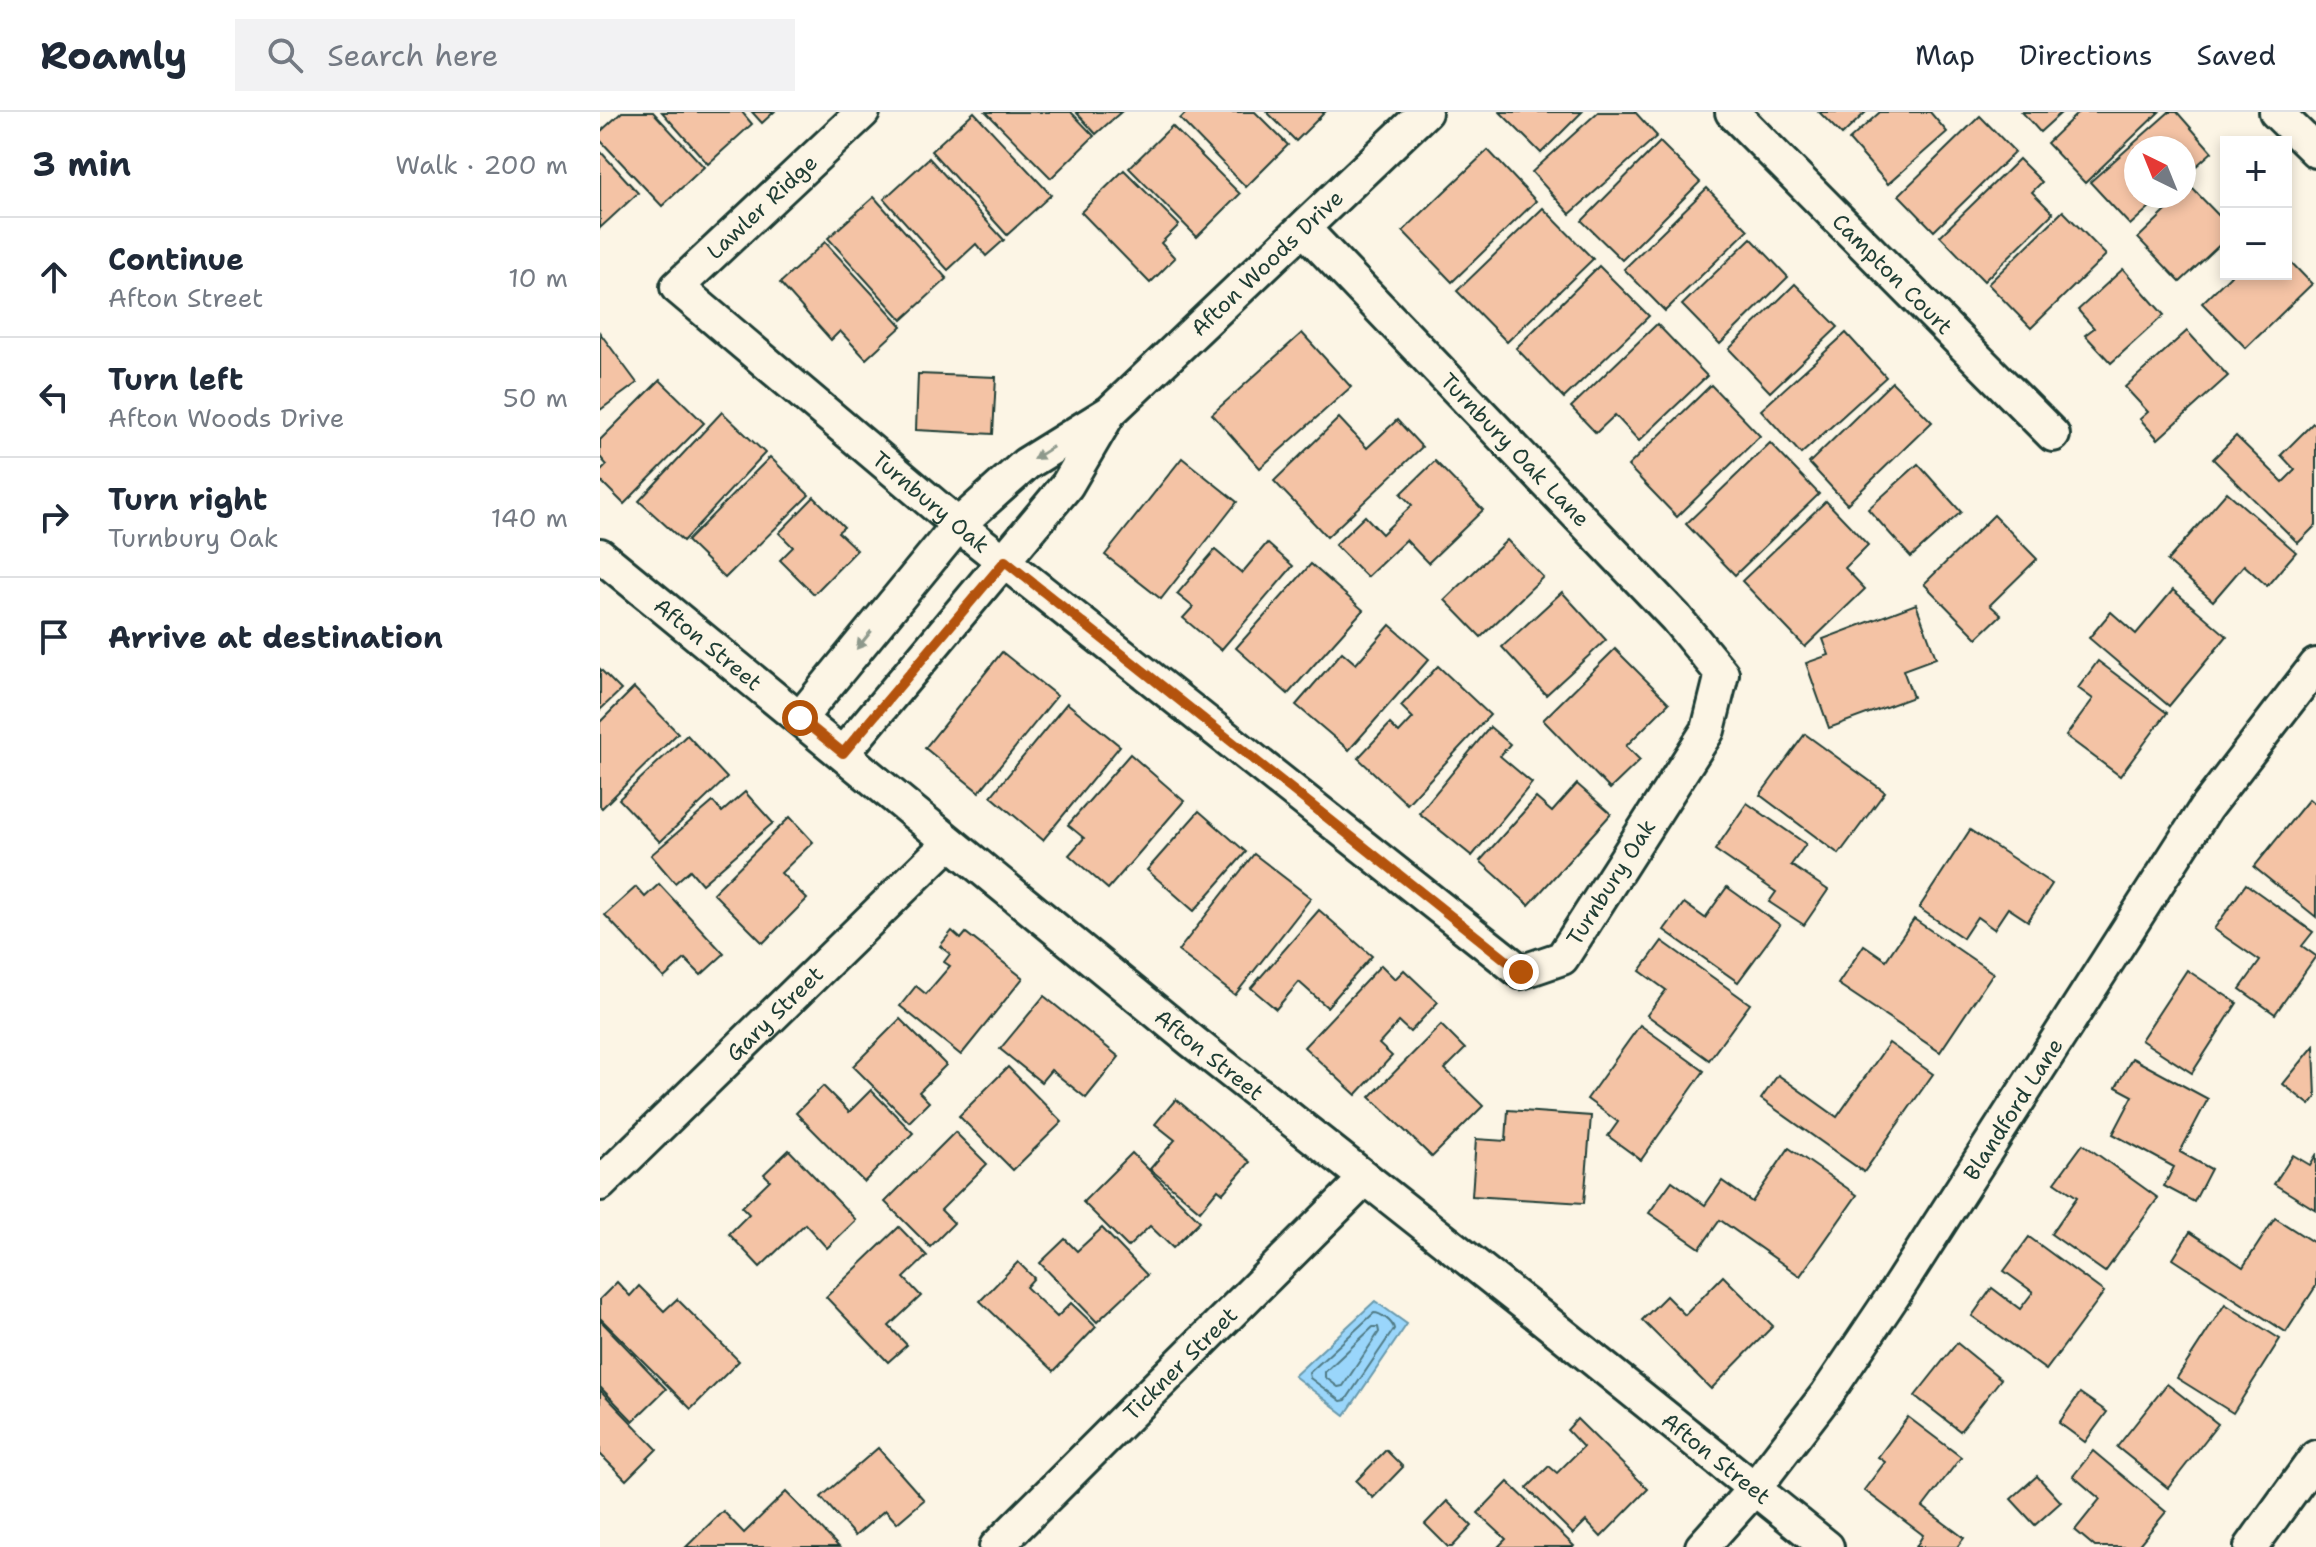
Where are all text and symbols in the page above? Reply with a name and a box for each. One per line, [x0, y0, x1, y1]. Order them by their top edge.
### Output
search box [235, 19, 795, 91]
text: Roamly [40, 30, 187, 81]
icon: search [263, 33, 307, 77]
text: Search here [327, 35, 499, 76]
text: Map [1915, 36, 1975, 74]
text: Directions [2019, 36, 2153, 74]
text: Saved [2197, 36, 2276, 74]
north arrow [2124, 136, 2196, 208]
map controls [2220, 136, 2292, 280]
button: + [2220, 136, 2292, 208]
text: 3 min [32, 141, 131, 187]
text: Walk · 200 m [395, 147, 568, 182]
street label: Lawler Ridge [700, 148, 824, 266]
street label: Afton Woods Drive [1184, 183, 1349, 342]
street label: Campton Court [1826, 207, 1959, 341]
button: − [2220, 208, 2292, 280]
text: Continue [108, 239, 244, 280]
icon: ahead [32, 255, 76, 299]
text: 10 m [508, 260, 568, 295]
text: Afton Street [108, 280, 263, 315]
text: Turn left [108, 359, 243, 400]
street label: Turnbury Oak Lane [1434, 367, 1596, 533]
icon: left [32, 375, 76, 419]
text: 50 m [503, 380, 568, 415]
text: Afton Woods Drive [108, 400, 344, 435]
street label: Turnbury Oak [866, 444, 996, 559]
one-way arrow [1032, 446, 1054, 460]
text: Turn right [108, 479, 267, 520]
icon: right [32, 495, 76, 539]
text: 140 m [491, 500, 568, 535]
text: Turnbury Oak [108, 520, 279, 555]
street label: Afton Street [648, 591, 768, 697]
icon: arrive [32, 615, 76, 659]
text: Arrive at destination [108, 617, 443, 658]
one-way arrow [856, 630, 873, 650]
route start [782, 700, 818, 736]
street label: Turnbury Oak [1559, 813, 1662, 951]
route end [1503, 954, 1539, 990]
street label: Gary Street [720, 960, 829, 1067]
street label: Afton Street [1149, 1002, 1270, 1107]
street label: Blandford Lane [1956, 1032, 2069, 1186]
street label: Tickner Street [1117, 1300, 1243, 1427]
street label: Afton Street [1656, 1406, 1777, 1511]

